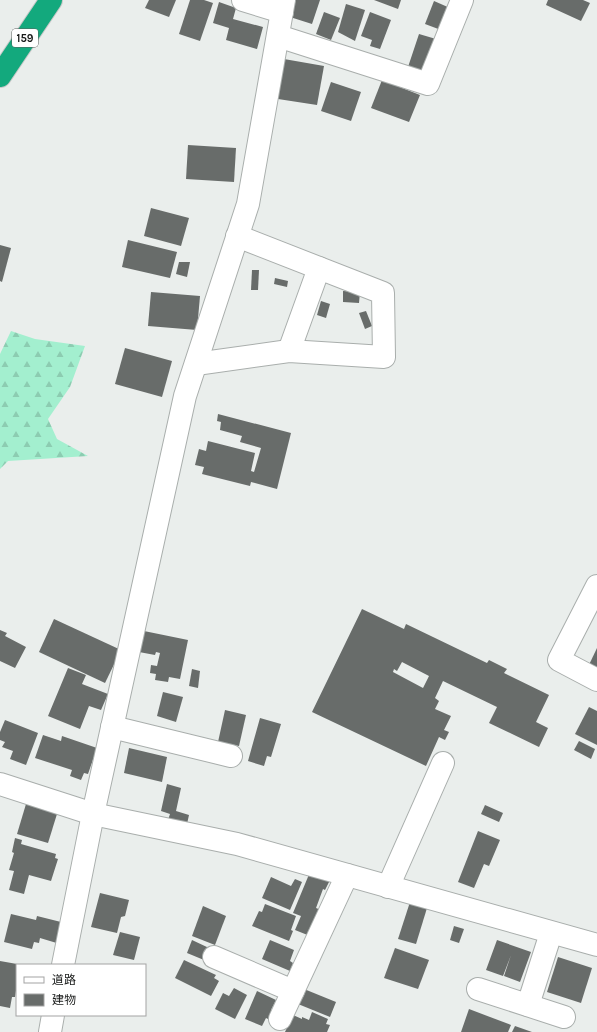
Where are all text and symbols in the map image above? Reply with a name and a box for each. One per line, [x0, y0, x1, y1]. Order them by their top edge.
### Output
road number: 159 [12, 29, 38, 47]
legend [16, 964, 146, 1016]
text: 道路 [52, 973, 76, 987]
text: 建物 [52, 993, 76, 1007]

